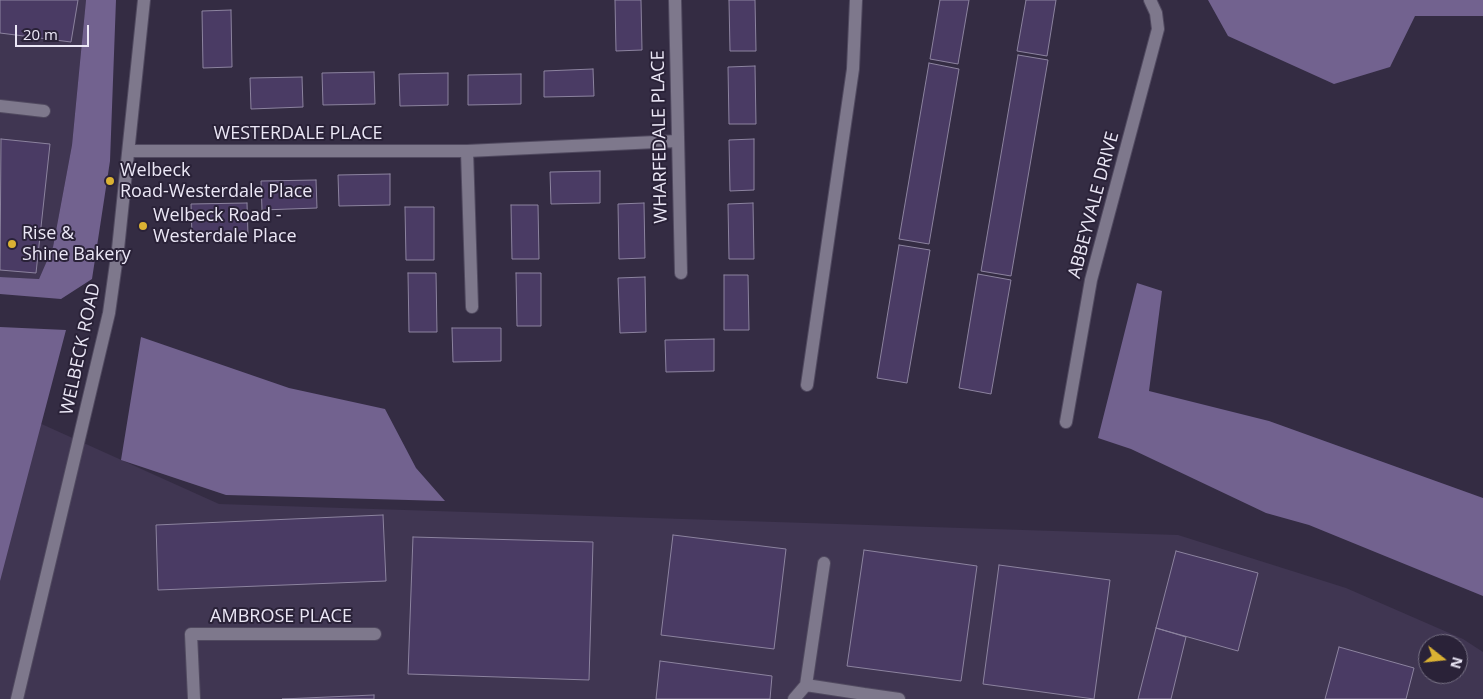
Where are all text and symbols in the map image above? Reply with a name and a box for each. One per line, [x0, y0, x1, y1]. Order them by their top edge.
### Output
scale bar [18, 15, 91, 47]
text: 20 m [23, 24, 58, 44]
street label: WHARFEDALE PLACE [648, 50, 672, 224]
street label: WESTERDALE PLACE [214, 123, 382, 145]
street label: ABBEYVALE DRIVE [1064, 129, 1124, 281]
place label: Welbeck Road-Westerdale Place [120, 160, 312, 202]
marker: Welbeck Road-Westerdale Place [104, 175, 116, 187]
place label: Welbeck Road - Westerdale Place [153, 205, 297, 248]
marker: Welbeck Road - Westerdale Place [137, 220, 149, 232]
place label: Rise & Shine Bakery [22, 223, 131, 266]
marker: Rise & Shine Bakery [6, 238, 18, 250]
street label: WELBECK ROAD [56, 281, 106, 417]
street label: AMBROSE PLACE [210, 606, 352, 628]
north arrow [1418, 634, 1468, 684]
text: N [1446, 655, 1468, 671]

